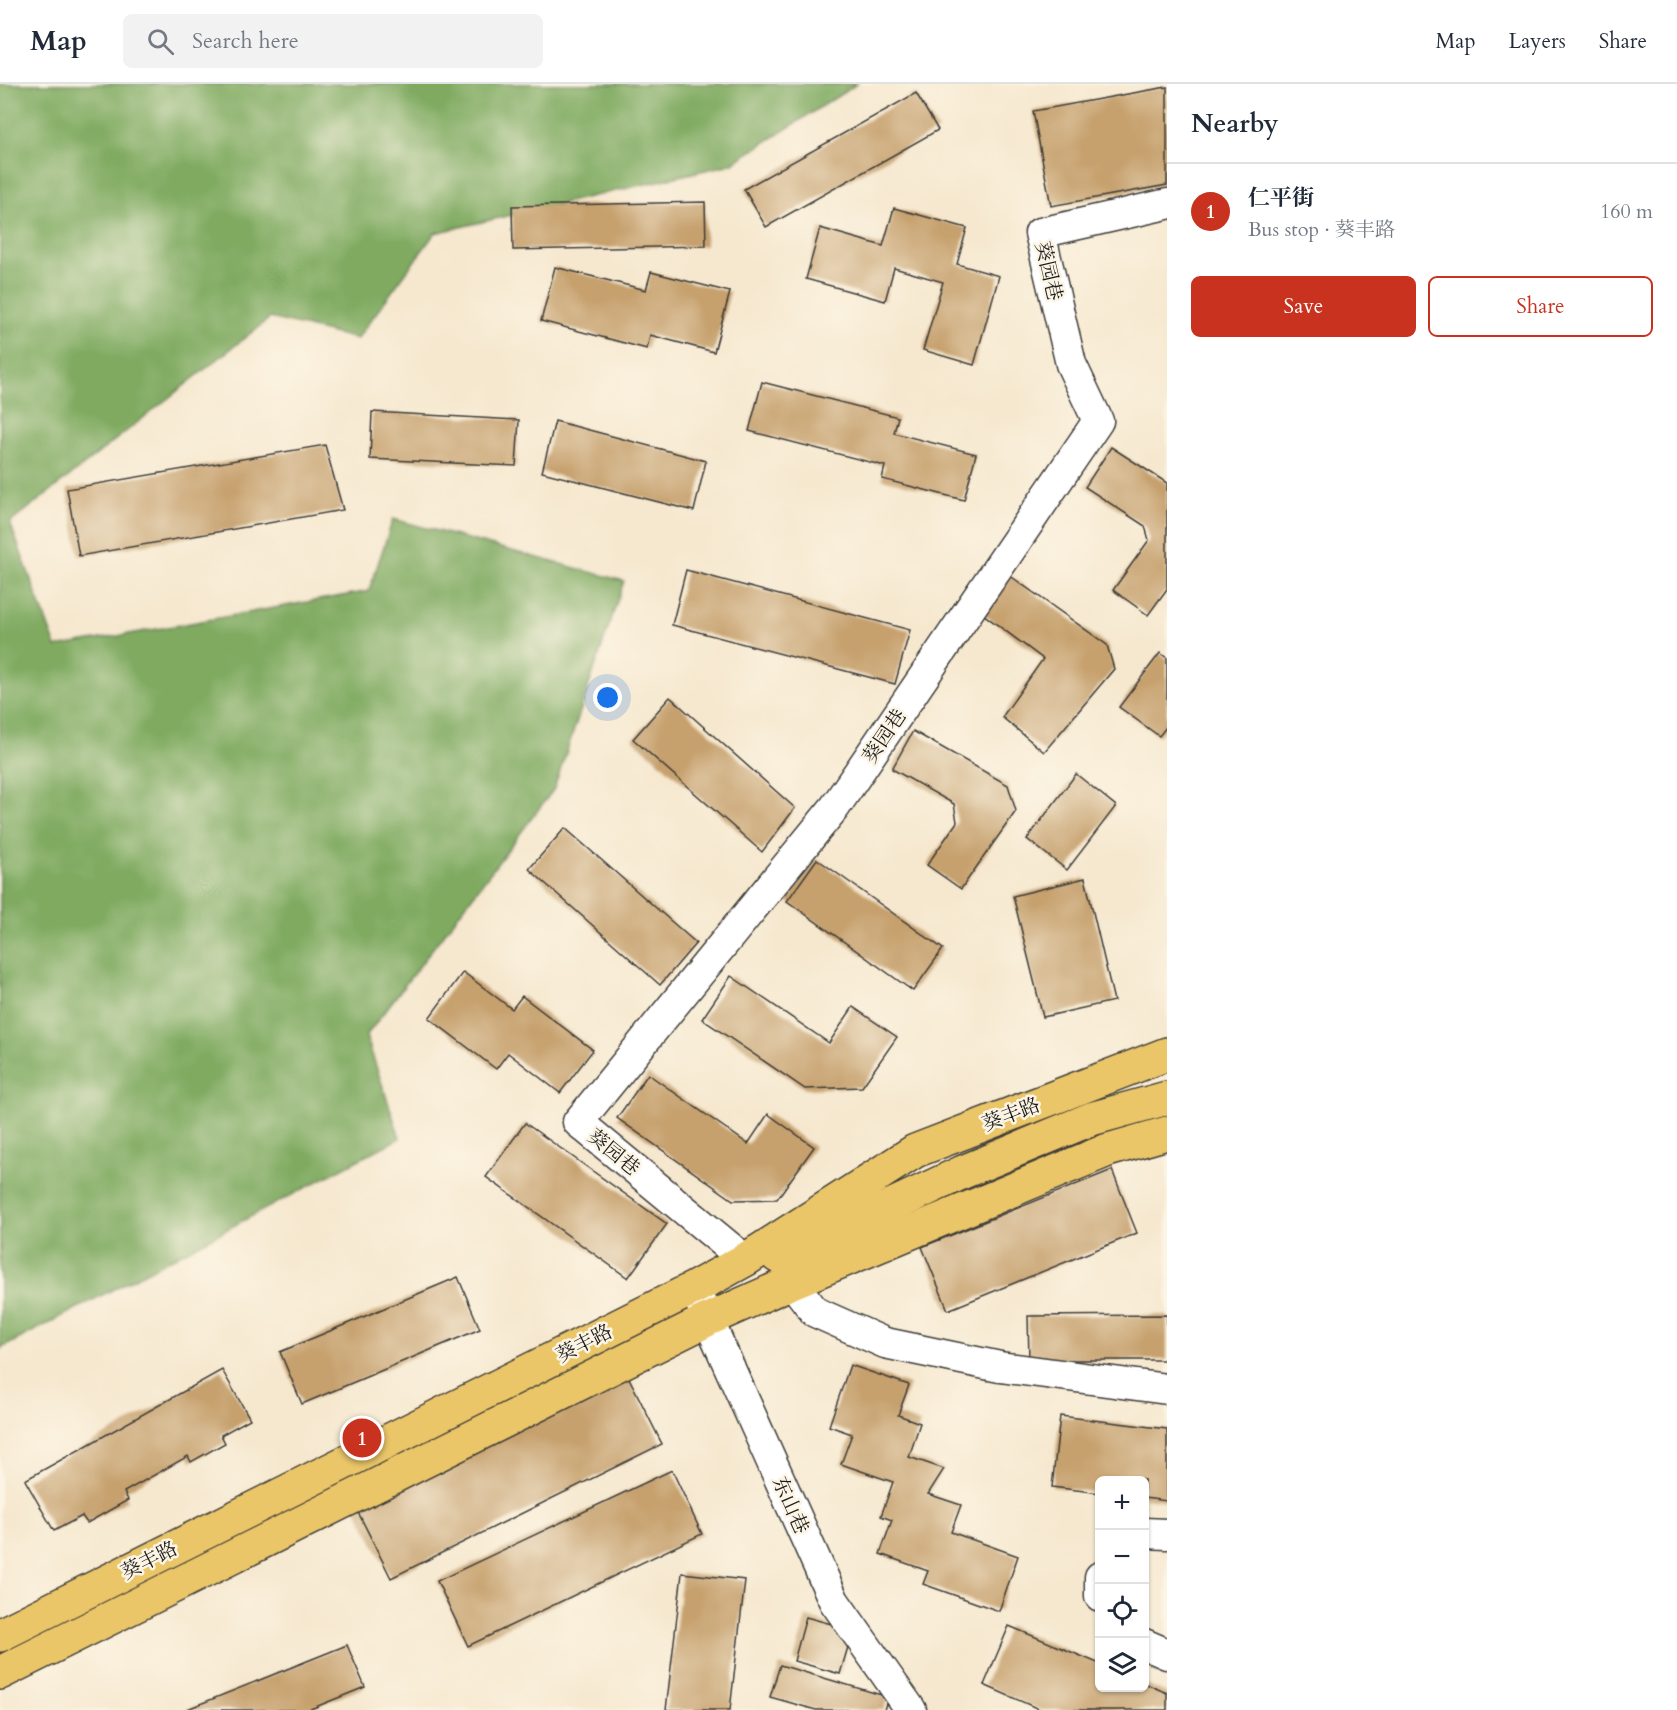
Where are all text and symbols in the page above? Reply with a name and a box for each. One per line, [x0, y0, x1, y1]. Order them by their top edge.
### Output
search box [123, 14, 543, 68]
text: Map [30, 22, 87, 60]
icon: search [144, 25, 177, 58]
text: Search here [192, 26, 299, 56]
text: Map [1436, 27, 1476, 56]
text: Layers [1509, 27, 1566, 56]
text: Share [1599, 27, 1647, 56]
text: Nearby [1191, 106, 1279, 141]
text: 仁平街 [1248, 183, 1314, 213]
text: 1 [1205, 198, 1216, 225]
text: 160 m [1600, 198, 1653, 225]
text: Bus stop · 葵丰路 [1248, 216, 1395, 243]
street label: 葵园巷 [1029, 239, 1068, 303]
button: Save [1191, 276, 1416, 337]
button: Share [1428, 276, 1653, 337]
your location [593, 683, 622, 712]
street label: 葵园巷 [856, 704, 912, 769]
street label: 葵丰路 [978, 1091, 1044, 1138]
street label: 葵园巷 [582, 1123, 645, 1182]
street label: 葵丰路 [551, 1318, 617, 1369]
pin: 1 [342, 1416, 382, 1460]
street label: 东山巷 [766, 1472, 815, 1538]
map controls [1095, 1476, 1149, 1692]
button: + [1095, 1476, 1149, 1530]
button: − [1095, 1530, 1149, 1584]
street label: 葵丰路 [116, 1535, 182, 1586]
button: locate [1095, 1584, 1149, 1638]
button: layers [1095, 1638, 1149, 1692]

